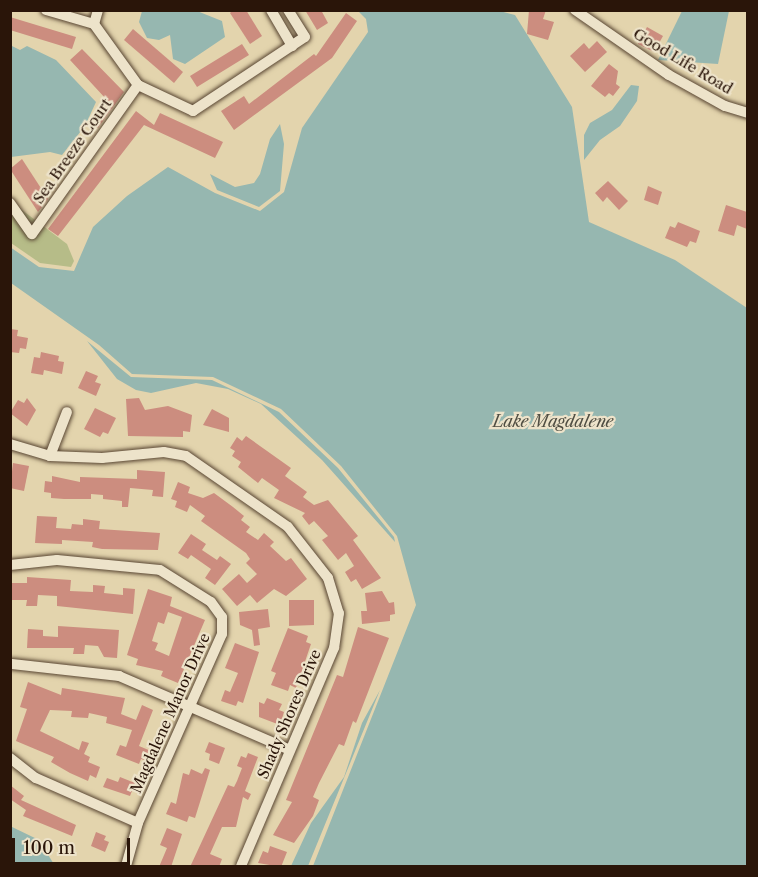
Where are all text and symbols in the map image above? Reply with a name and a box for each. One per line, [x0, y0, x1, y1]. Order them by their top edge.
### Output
street label: Good Life Road [630, 24, 736, 98]
street label: Sea Breeze Court [29, 95, 115, 207]
water label: Lake Magdalene [493, 411, 613, 431]
street label: Magdalene Manor Drive [127, 630, 213, 796]
street label: Shady Shores Drive [254, 646, 324, 782]
scale bar [15, 826, 134, 864]
text: 100 m [23, 837, 75, 859]

